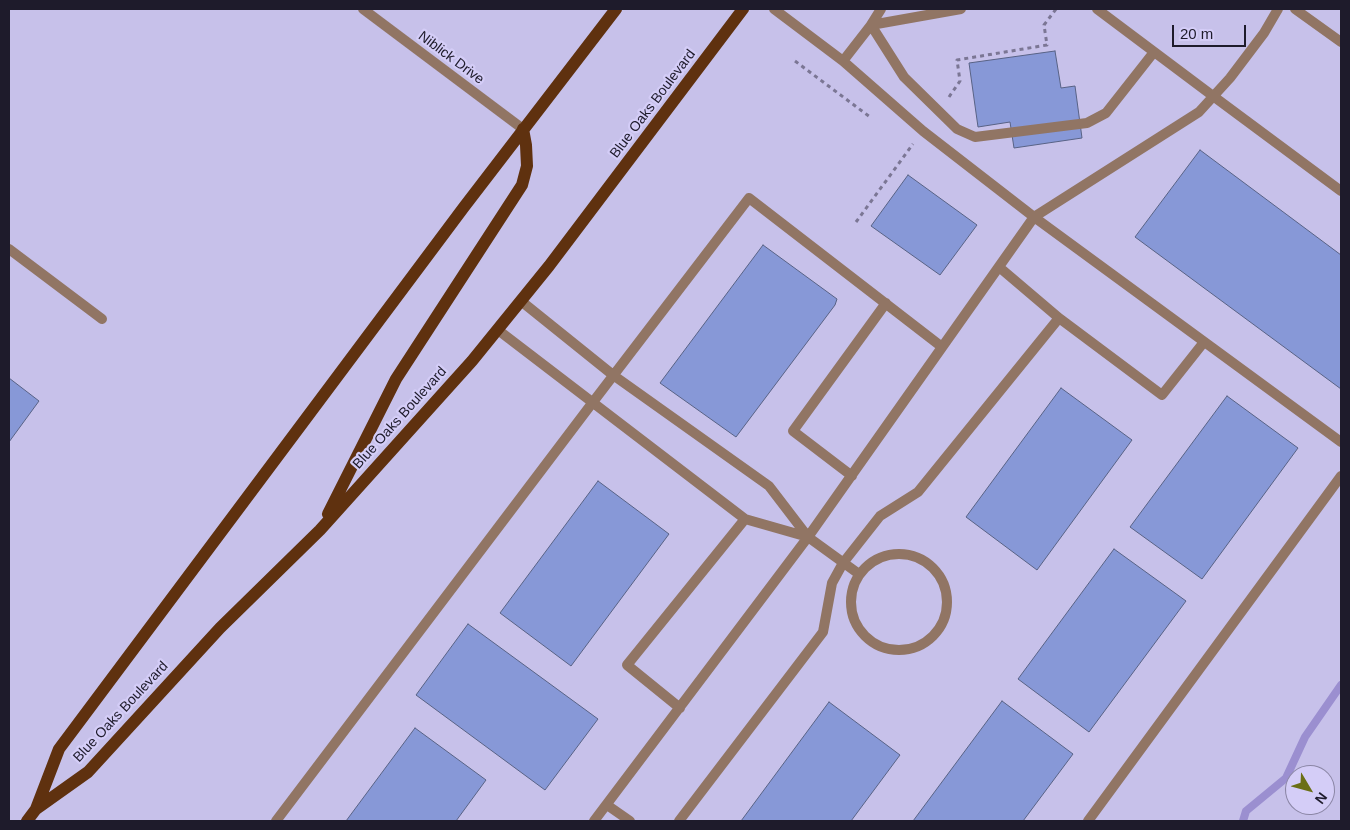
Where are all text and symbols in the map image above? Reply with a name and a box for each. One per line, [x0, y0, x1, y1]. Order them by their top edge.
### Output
scale bar [1175, 15, 1249, 47]
text: 20 m [1180, 25, 1213, 42]
street label: Niblick Drive [415, 28, 487, 88]
street label: Blue Oaks Boulevard [607, 46, 699, 162]
street label: Blue Oaks Boulevard [350, 364, 450, 472]
street label: Blue Oaks Boulevard [70, 658, 172, 766]
north arrow [1285, 765, 1335, 815]
text: N [1312, 790, 1331, 807]

